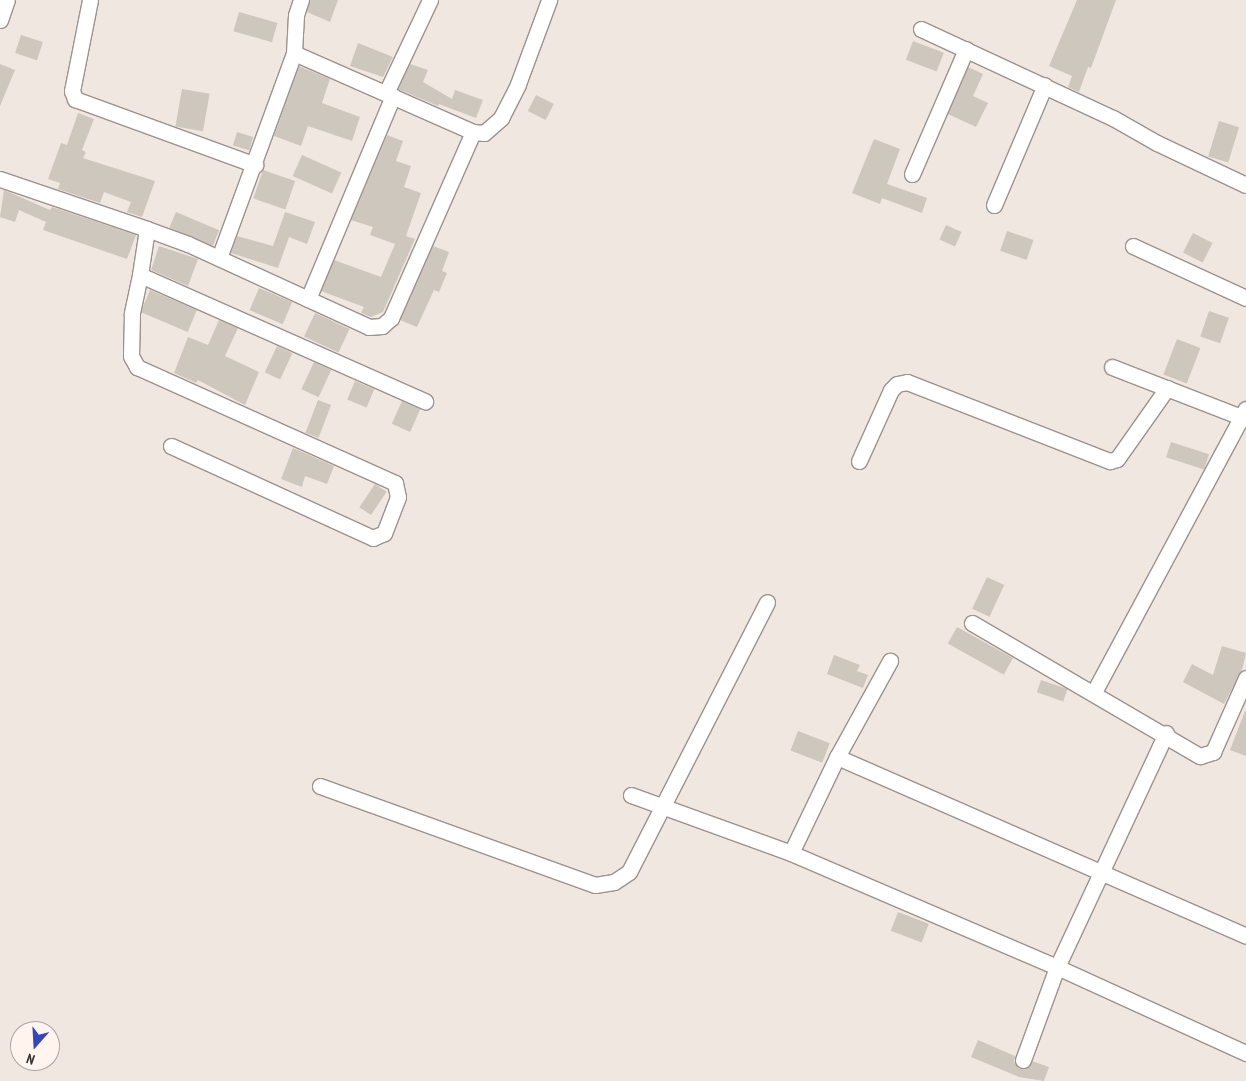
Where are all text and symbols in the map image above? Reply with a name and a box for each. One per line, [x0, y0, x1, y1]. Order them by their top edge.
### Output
north arrow [10, 1021, 60, 1071]
text: N [24, 1049, 37, 1069]

